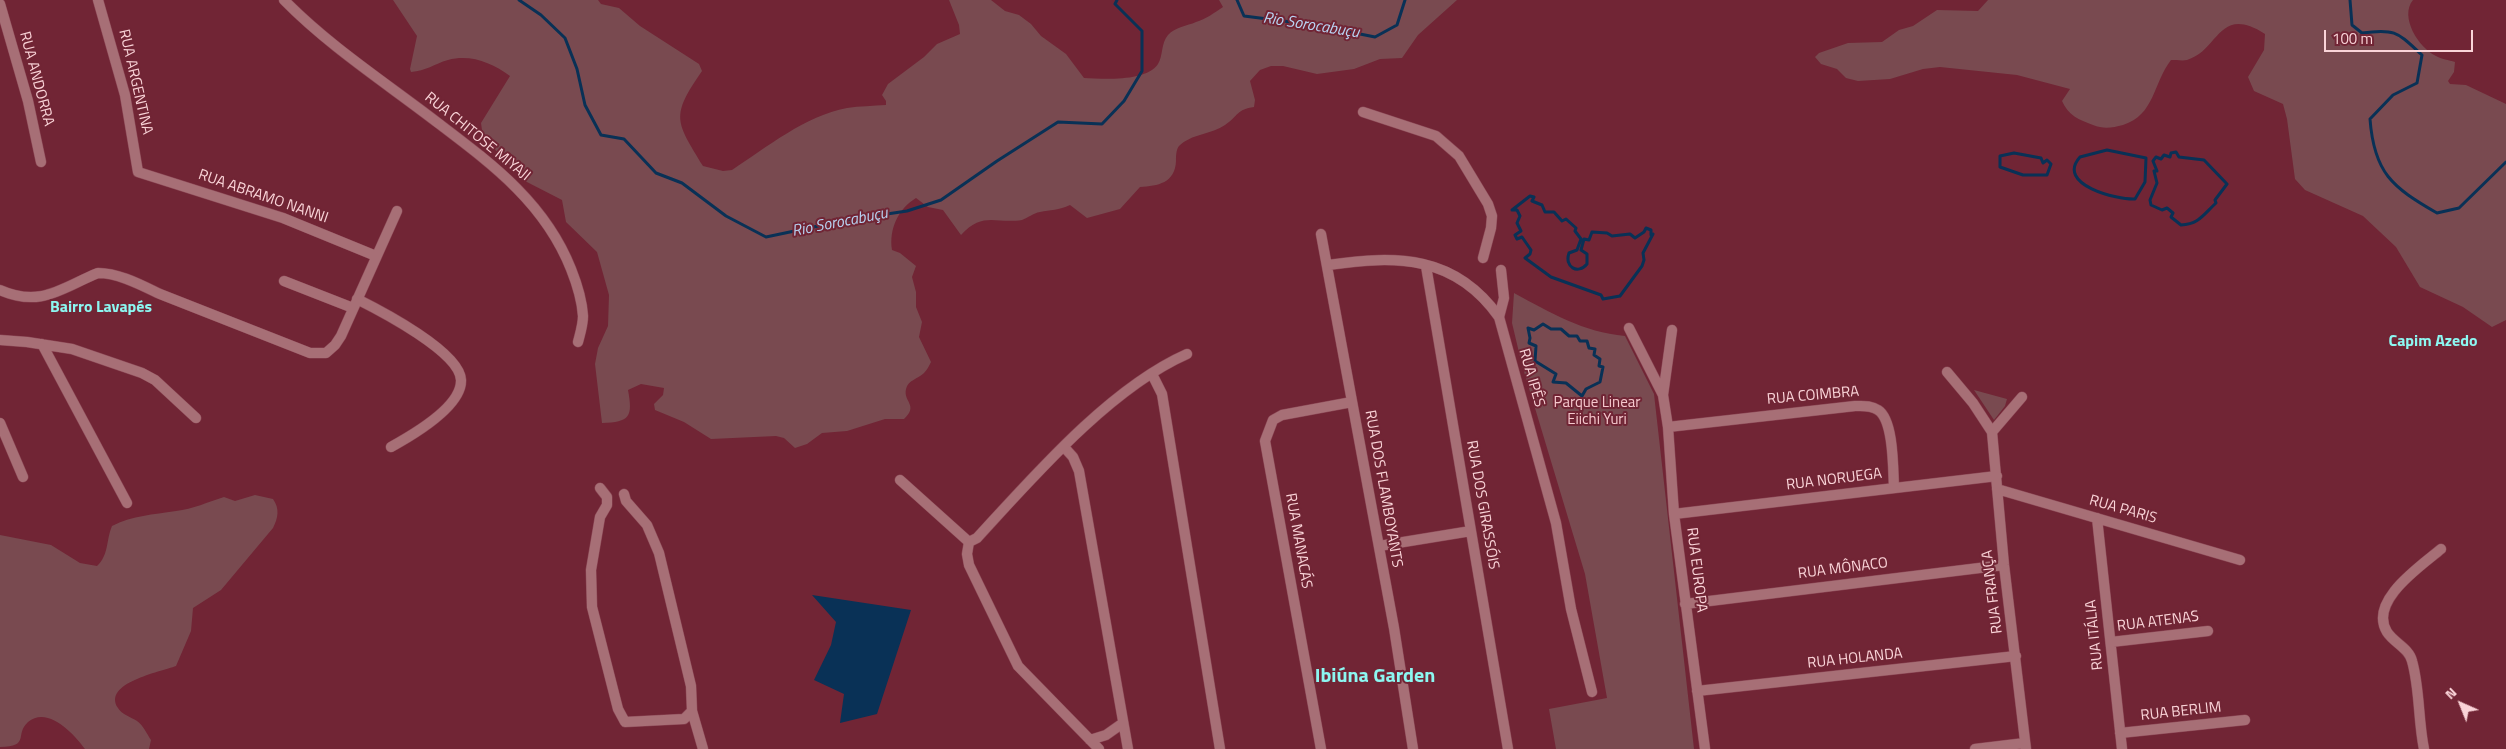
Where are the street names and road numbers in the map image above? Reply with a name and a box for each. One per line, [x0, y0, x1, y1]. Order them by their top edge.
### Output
street label: RUA ARGENTINA [114, 28, 156, 136]
street label: RUA ANDORRA [15, 30, 57, 128]
street label: RUA CHITOSE MIYAJI [421, 89, 533, 185]
street label: RUA ABRAMO NANNI [196, 166, 330, 228]
street label: RUA IPÊS [1514, 347, 1548, 409]
street label: RUA COIMBRA [1766, 383, 1860, 409]
street label: RUA DOS FLAMBOYANTS [1360, 409, 1406, 569]
street label: RUA DOS GIRASSÓIS [1462, 439, 1502, 571]
street label: RUA NORUEGA [1785, 465, 1883, 495]
street label: RUA MANACÁS [1281, 492, 1315, 590]
street label: RUA PARIS [2087, 492, 2159, 528]
street label: RUA EUROPA [1682, 526, 1710, 614]
street label: RUA FRANÇA [1979, 549, 2007, 635]
street label: RUA MÔNACO [1797, 555, 1889, 583]
street label: RUA ITÁLIA [2082, 599, 2108, 671]
street label: RUA ATENAS [2116, 608, 2200, 636]
street label: RUA HOLANDA [1806, 645, 1904, 673]
street label: RUA BERLIM [2140, 699, 2222, 725]

